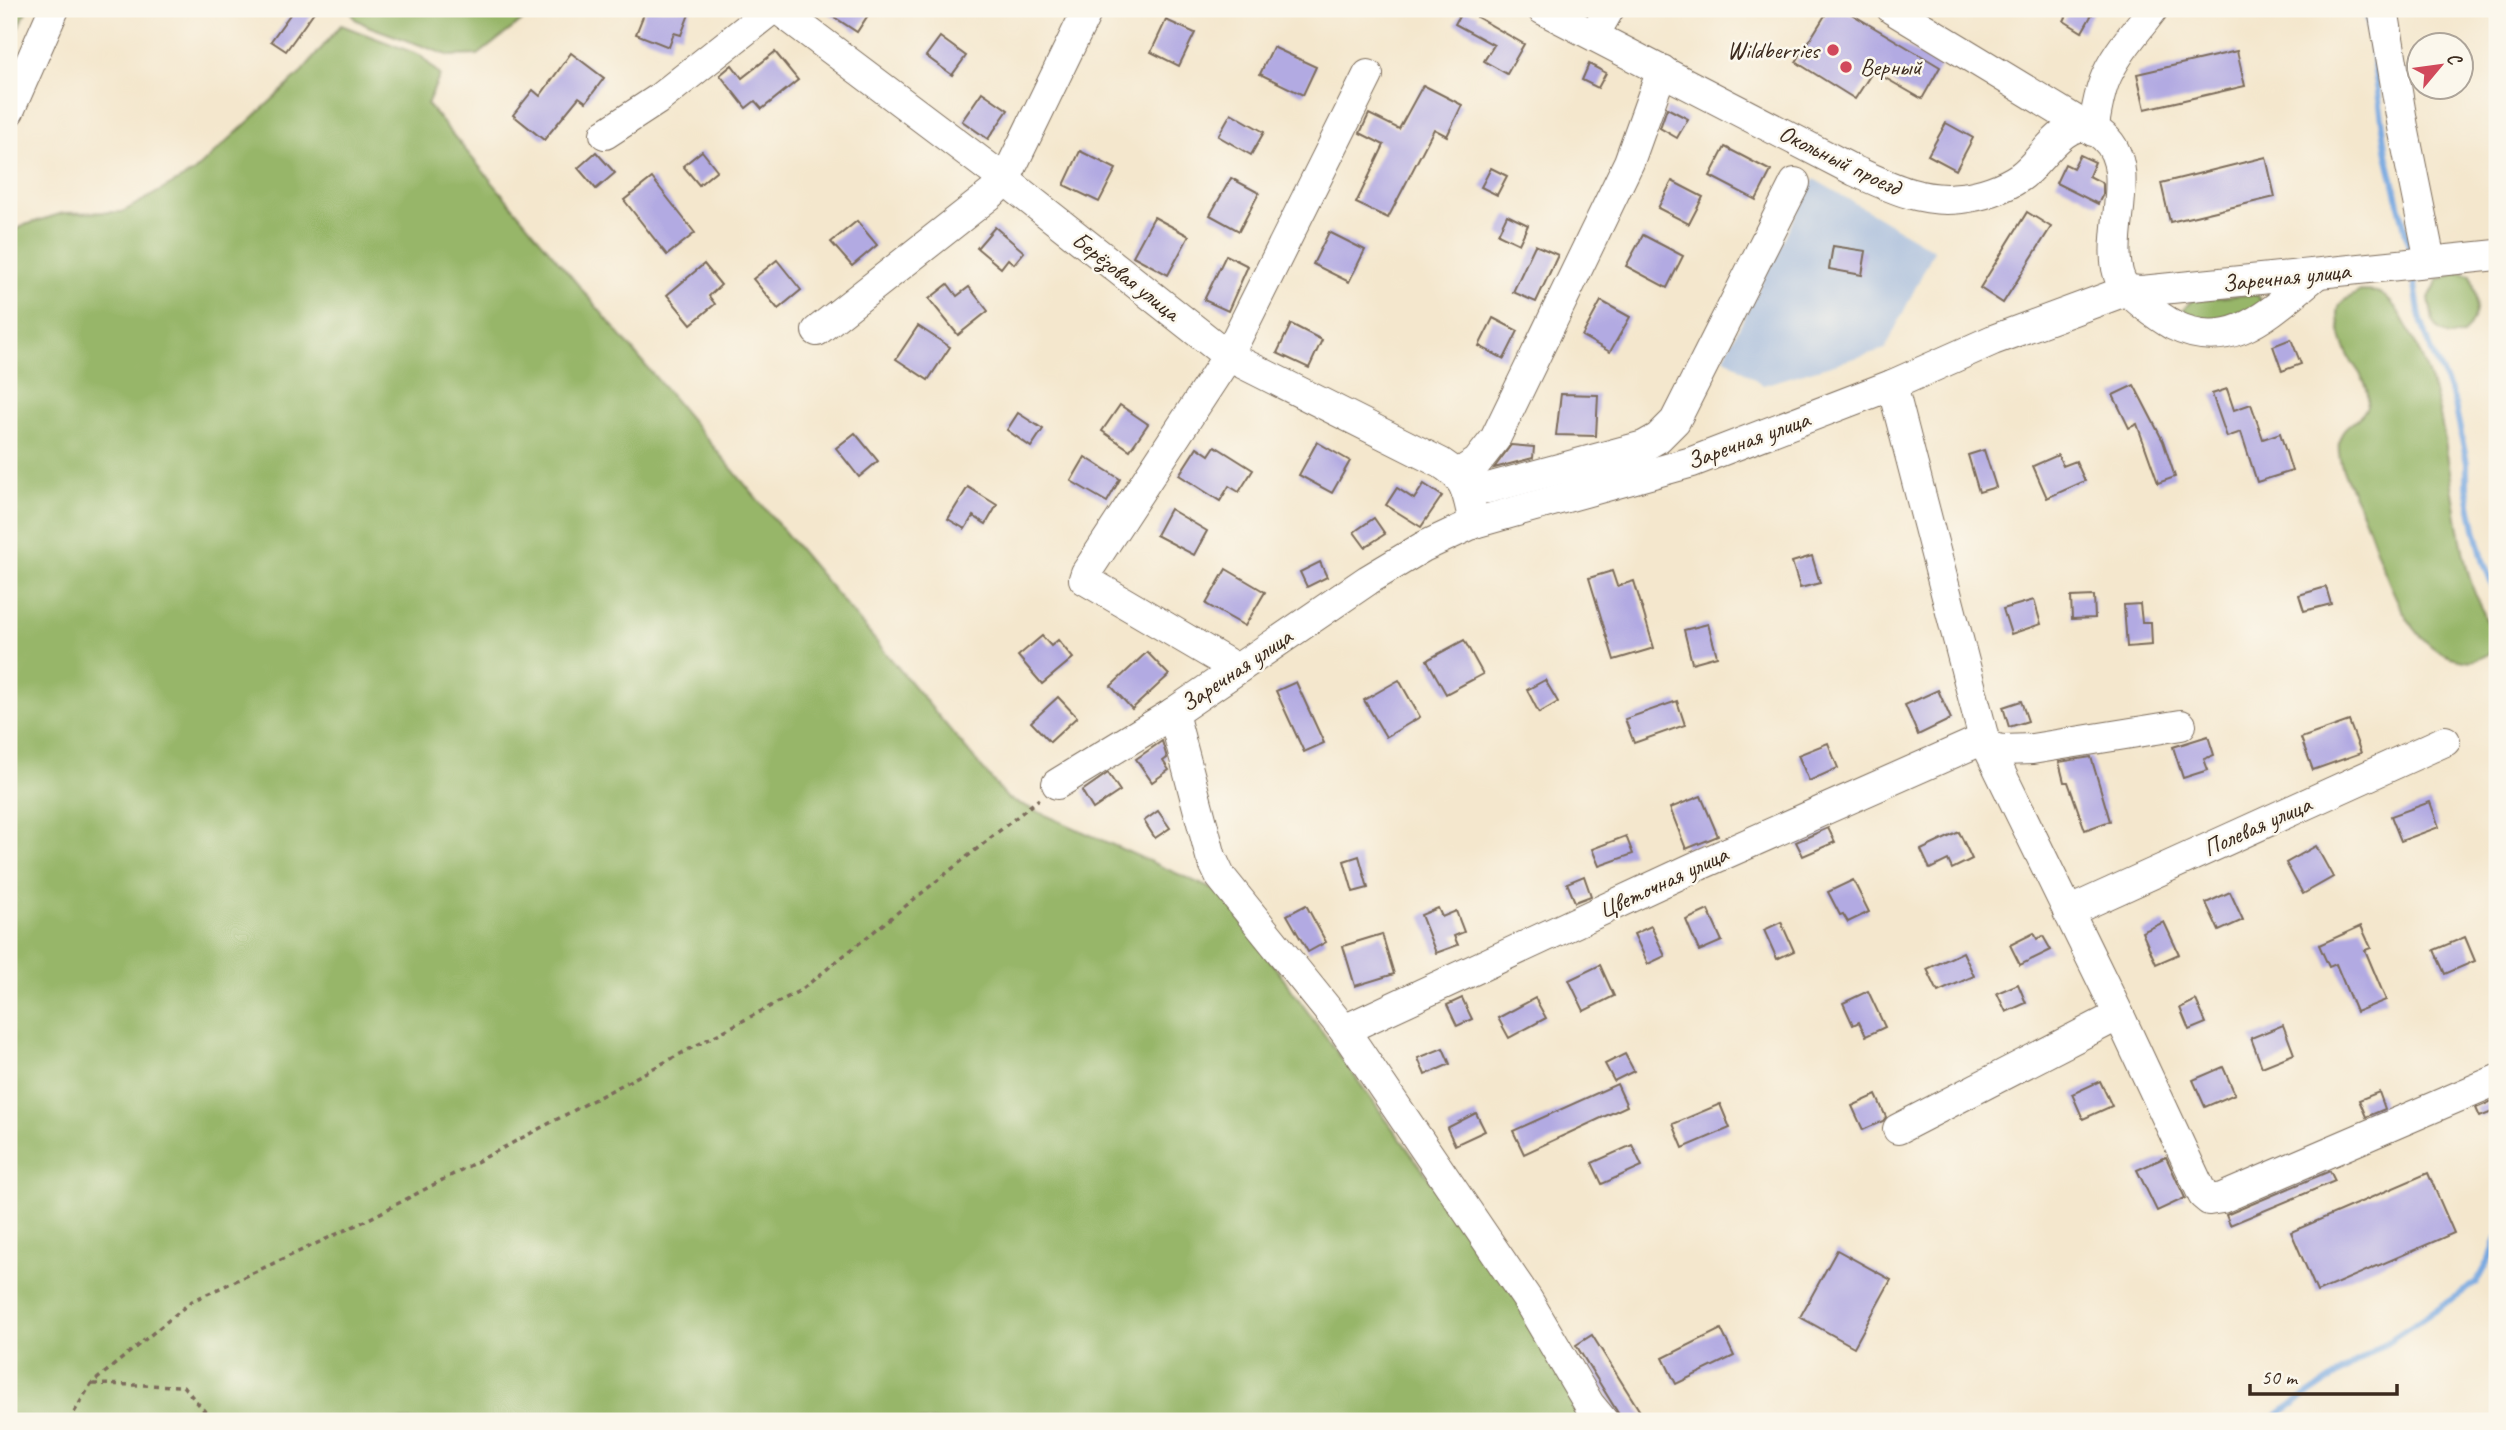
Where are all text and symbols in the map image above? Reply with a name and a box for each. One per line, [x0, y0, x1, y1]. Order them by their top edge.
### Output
north arrow [2404, 32, 2474, 102]
place label: Wildberries [1727, 35, 1821, 65]
marker: Wildberries [1825, 42, 1841, 58]
text: С [2441, 48, 2468, 70]
place label: Верный [1860, 52, 1923, 82]
marker: Верный [1838, 59, 1854, 75]
street label: Окольный проезд [1774, 118, 1908, 203]
street label: Берёзовая улица [1065, 225, 1188, 330]
street label: Заречная улица [2221, 255, 2353, 299]
street label: Заречная улица [1683, 403, 1815, 476]
street label: Заречная улица [1174, 621, 1299, 718]
street label: Полевая улица [2198, 788, 2317, 863]
street label: Цветочная улица [1593, 838, 1734, 925]
scale bar [2250, 1353, 2398, 1397]
text: 50 m [2261, 1364, 2299, 1390]

